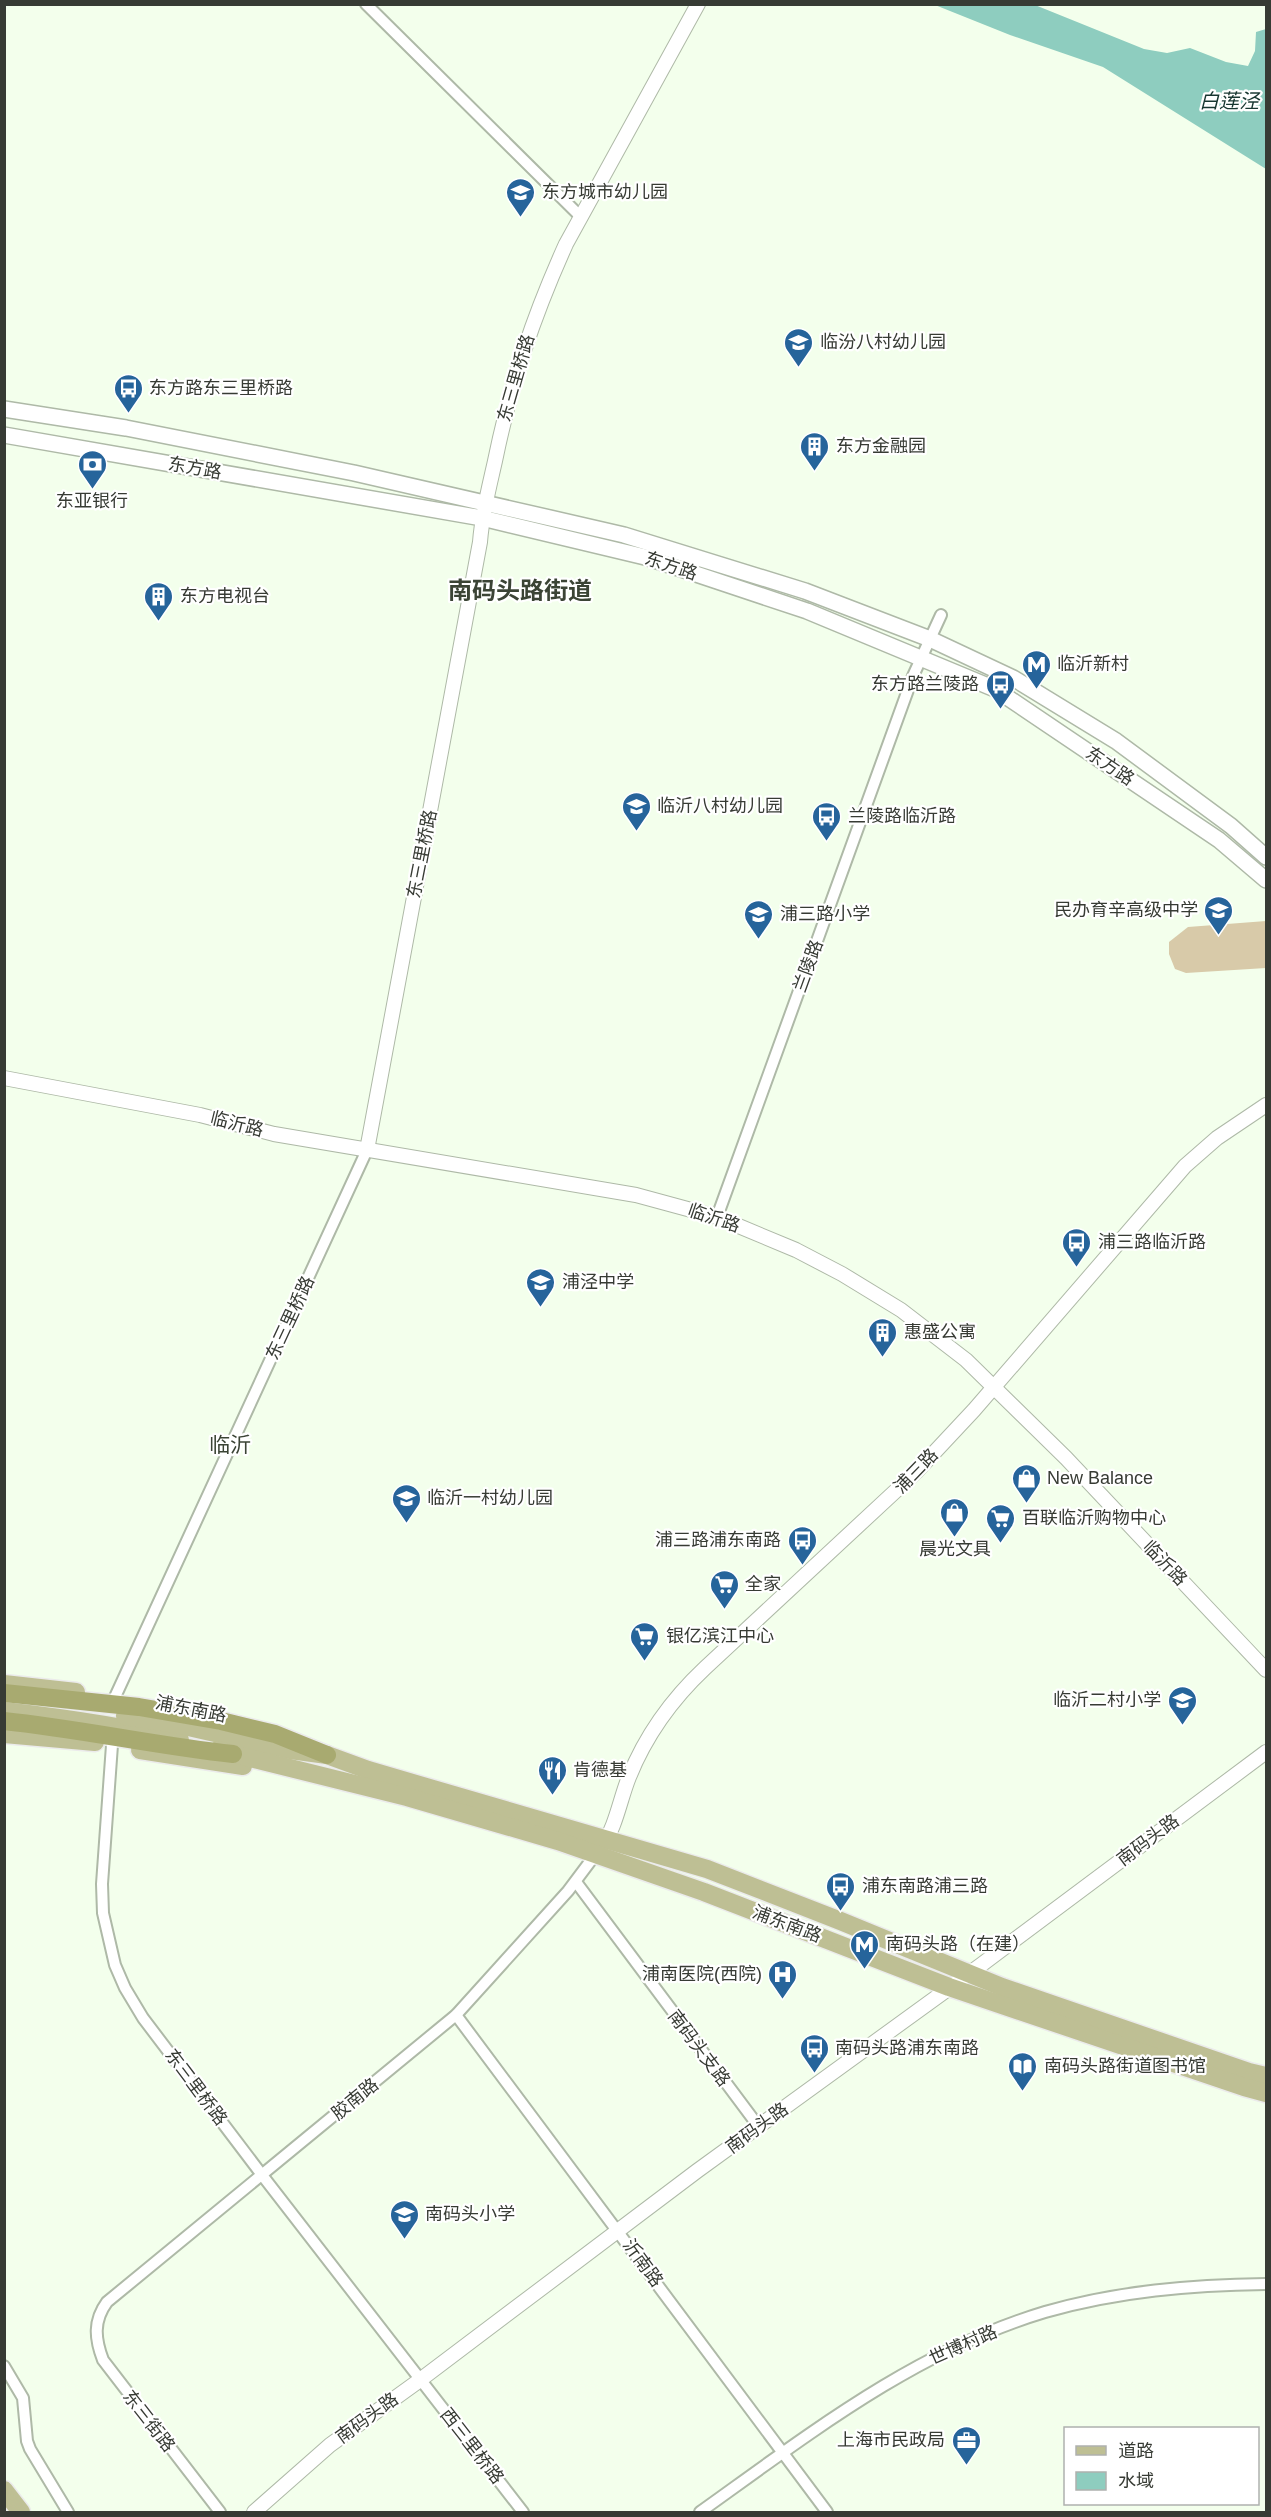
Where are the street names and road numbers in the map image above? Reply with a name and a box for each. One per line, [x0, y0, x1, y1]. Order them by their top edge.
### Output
street label: 东三里桥路 [494, 332, 538, 424]
street label: 东方路 [167, 453, 223, 483]
street label: 东方路 [642, 548, 700, 584]
street label: 东方路 [1082, 743, 1138, 789]
street label: 东三里桥路 [404, 808, 440, 900]
street label: 兰陵路 [789, 937, 827, 995]
street label: 临沂路 [208, 1108, 266, 1140]
street label: 临沂路 [685, 1200, 743, 1236]
street label: 东三里桥路 [262, 1273, 318, 1363]
street label: 浦三路 [890, 1445, 942, 1497]
street label: 临沂路 [1139, 1537, 1191, 1589]
street label: 浦东南路 [154, 1692, 228, 1726]
street label: 南码头路 [1113, 1810, 1183, 1870]
street label: 浦东南路 [750, 1902, 824, 1946]
street label: 南码头支路 [664, 2006, 734, 2090]
street label: 东三里桥路 [161, 2045, 231, 2129]
street label: 胶南路 [328, 2074, 382, 2124]
street label: 南码头路 [722, 2099, 792, 2157]
street label: 沂南路 [619, 2235, 667, 2291]
street label: 世博村路 [926, 2321, 1000, 2369]
street label: 东三街路 [119, 2386, 179, 2456]
street label: 南码头路 [332, 2389, 402, 2447]
street label: 西三里桥路 [436, 2404, 508, 2488]

